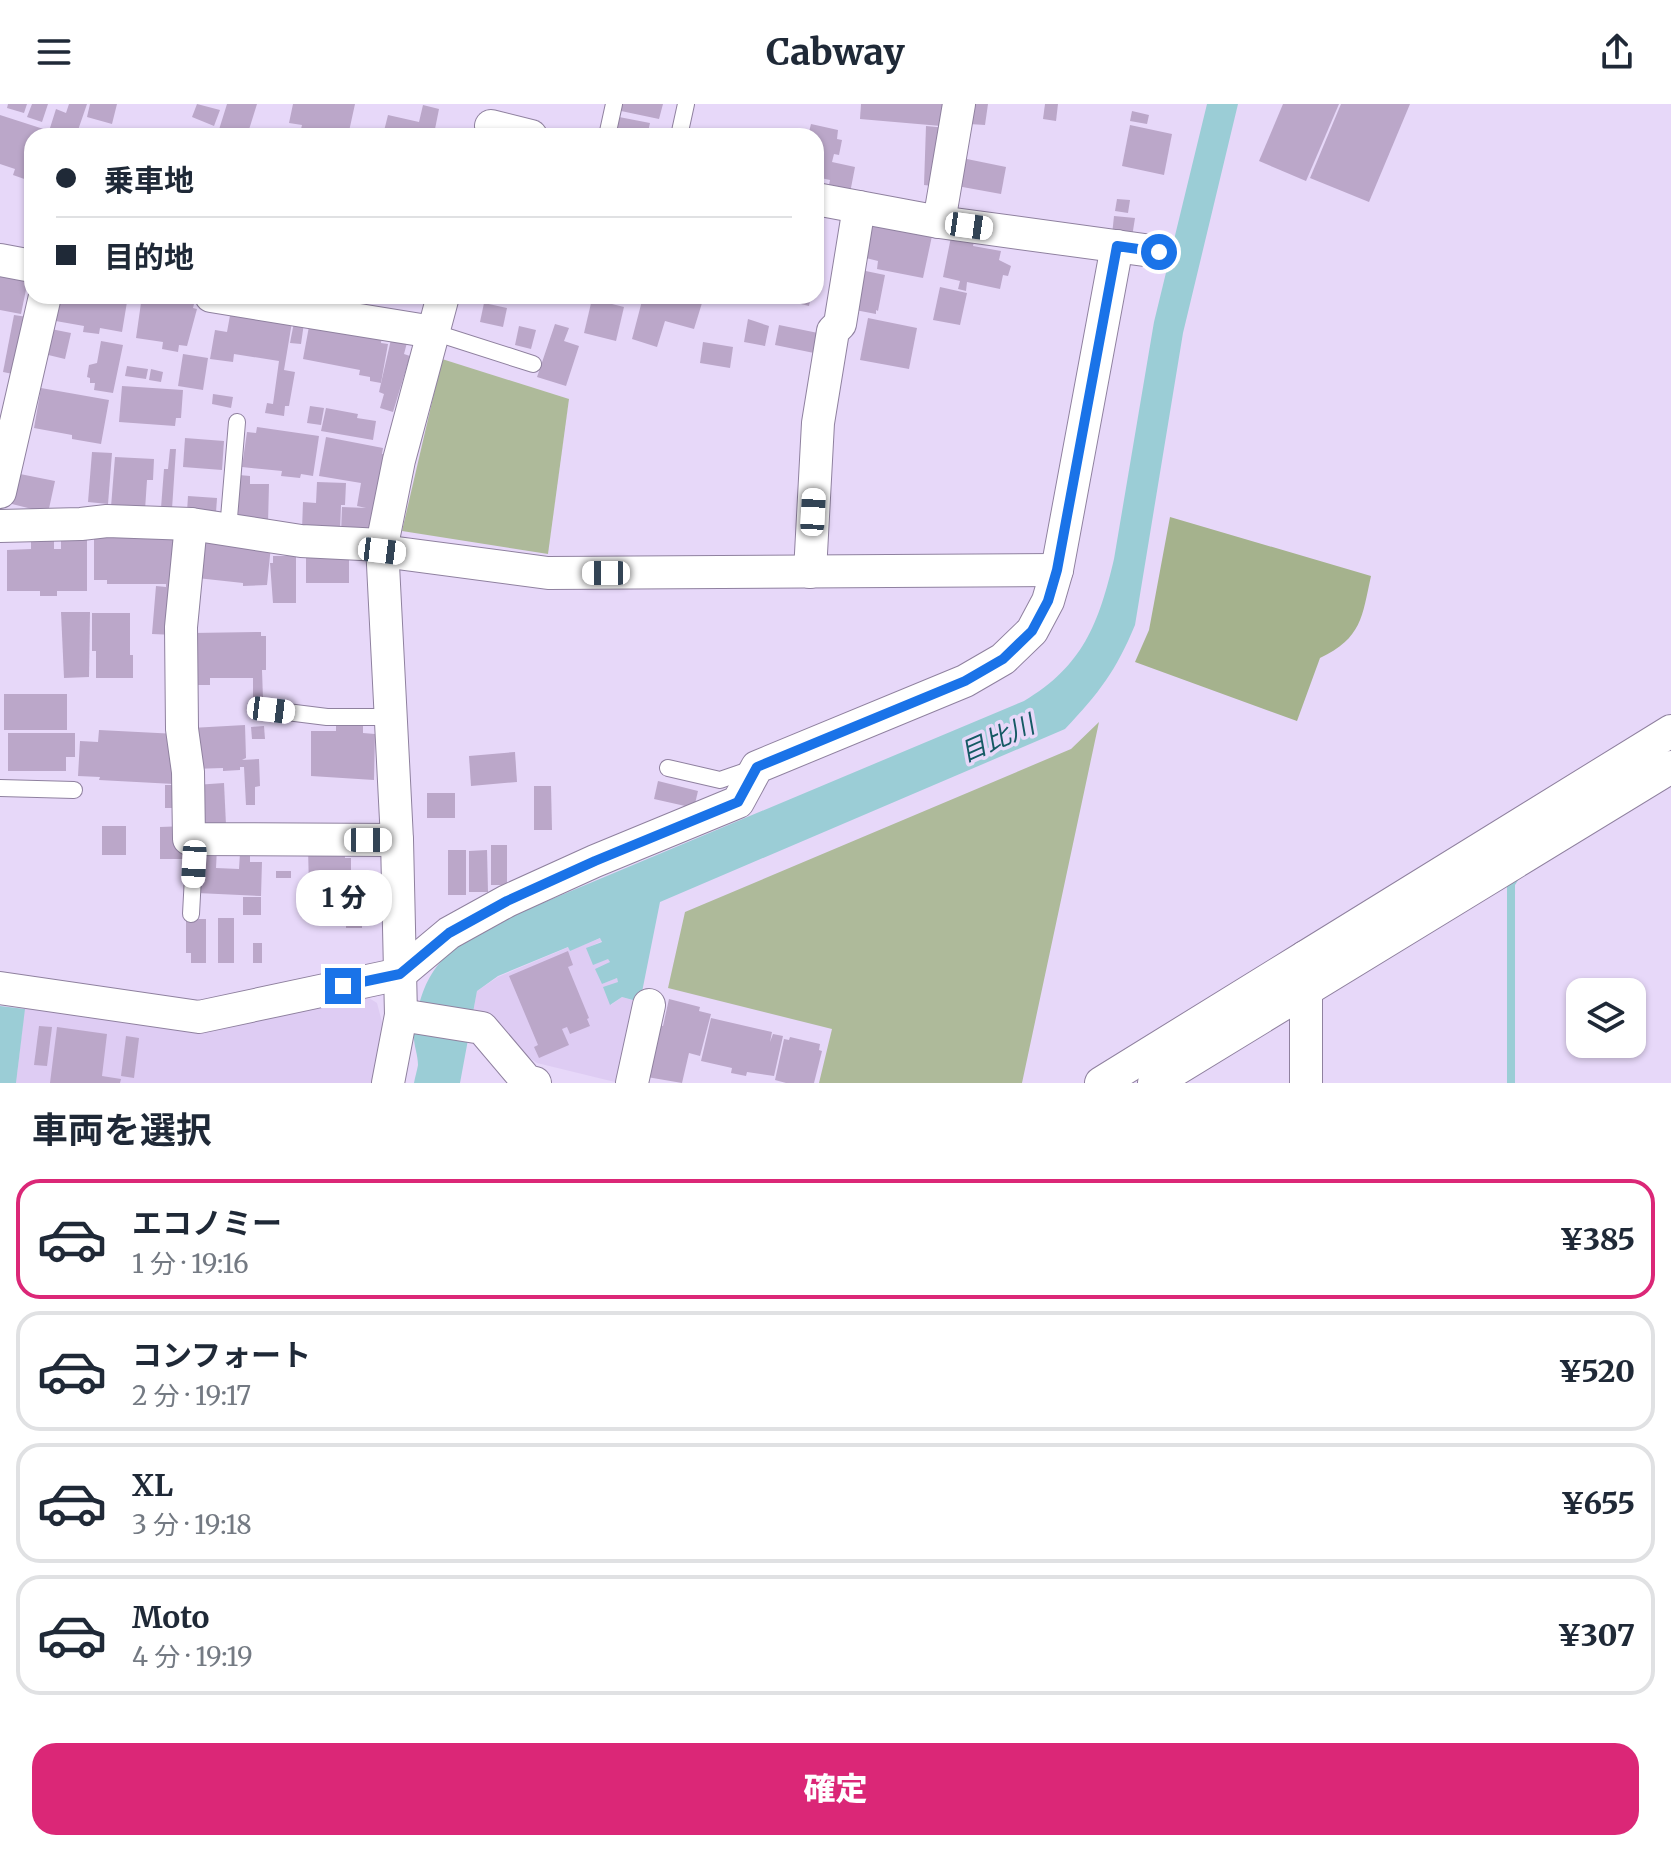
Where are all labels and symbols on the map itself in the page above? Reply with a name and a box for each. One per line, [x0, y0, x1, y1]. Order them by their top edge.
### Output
car [944, 211, 994, 241]
route start [1141, 234, 1177, 270]
car [800, 487, 826, 537]
car [357, 536, 407, 566]
car [582, 561, 630, 585]
car [246, 695, 296, 725]
water label: 目比川 [955, 706, 1042, 769]
car [344, 828, 392, 852]
car [181, 839, 207, 889]
callout: 1 分 [295, 870, 391, 926]
route end [325, 968, 361, 1004]

